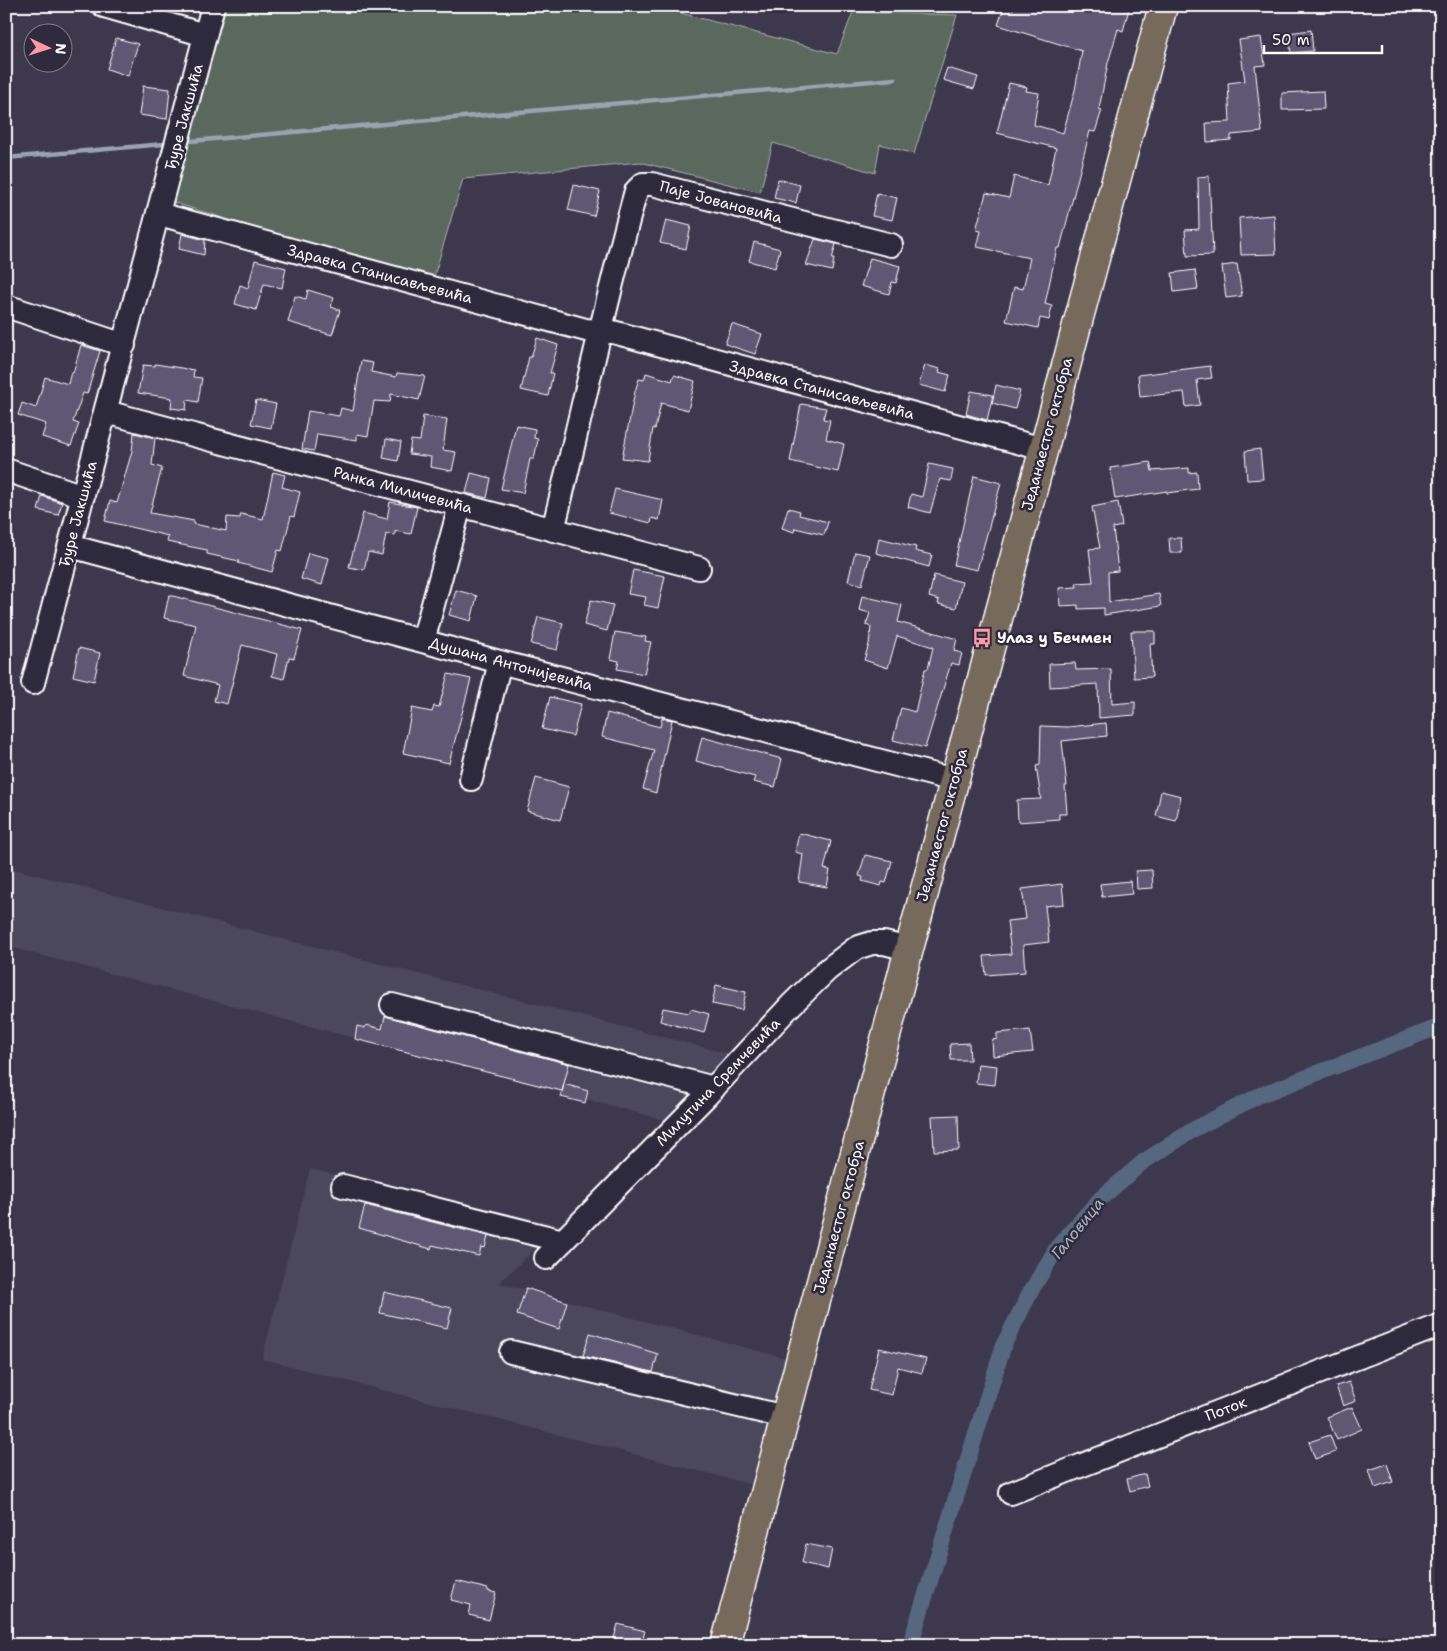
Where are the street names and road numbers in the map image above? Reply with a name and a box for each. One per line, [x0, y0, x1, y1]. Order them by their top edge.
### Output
street label: Ђуре Јакшића [160, 61, 208, 173]
street label: Паје Јовановића [658, 176, 785, 228]
street label: Здравка Станисављевића [285, 240, 475, 309]
street label: Једанаестог октобра [1017, 355, 1077, 513]
street label: Здравка Станисављевића [727, 356, 917, 425]
street label: Ђуре Јакшића [54, 458, 102, 570]
street label: Ранка Миличевића [331, 462, 475, 518]
street label: Душана Антонијевића [427, 633, 596, 696]
street label: Једанаестог октобра [912, 746, 972, 904]
street label: Милутина Сремчевића [651, 1013, 785, 1150]
street label: Једанаестог октобра [809, 1138, 869, 1296]
street label: Поток [1202, 1392, 1250, 1426]

